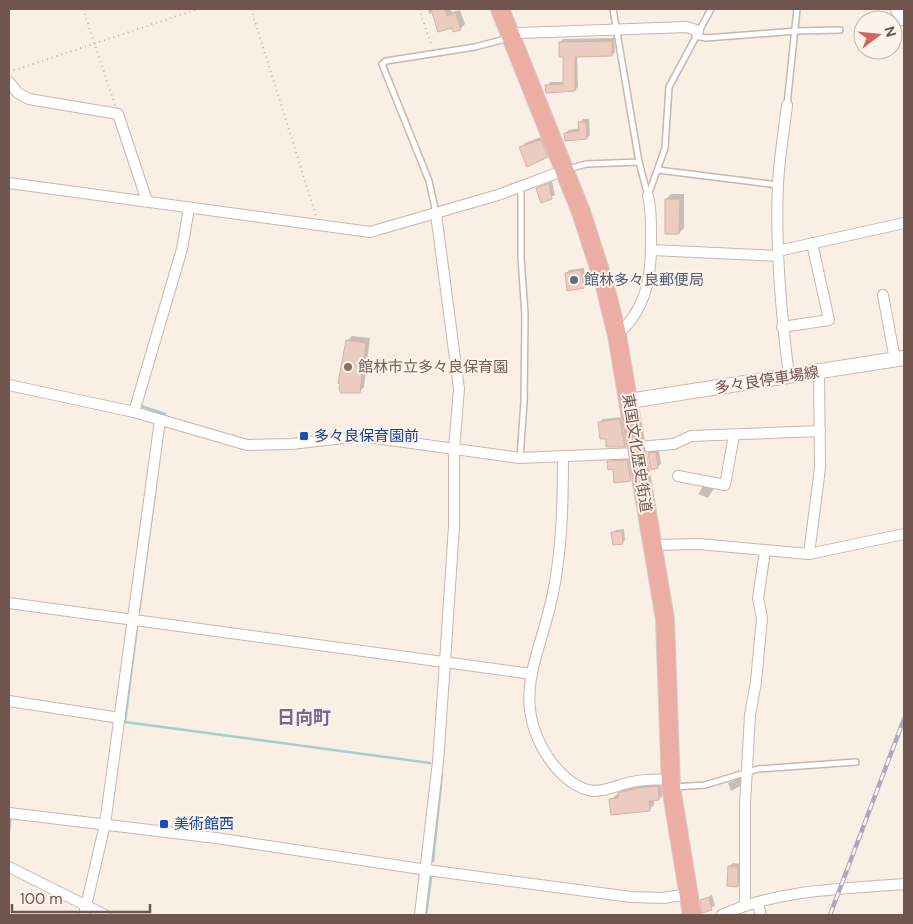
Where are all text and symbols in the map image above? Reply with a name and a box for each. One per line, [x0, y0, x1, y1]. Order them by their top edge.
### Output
north arrow [853, 10, 903, 60]
text: N [880, 24, 901, 39]
place label: 館林多々良郵便局 [584, 270, 704, 290]
marker: 館林多々良郵便局 [568, 274, 580, 286]
place label: 館林市立多々良保育園 [358, 357, 508, 377]
marker: 館林市立多々良保育園 [342, 361, 354, 373]
street label: 多々良停車場線 [714, 362, 820, 398]
street label: 東国文化歴史街道 [618, 392, 656, 514]
place label: 多々良保育園前 [314, 426, 419, 446]
marker: 多々良保育園前 [298, 430, 310, 442]
district label: 日向町 [277, 706, 331, 730]
place label: 美術館西 [174, 814, 234, 834]
marker: 美術館西 [158, 818, 170, 830]
scale bar [12, 882, 150, 914]
text: 100 m [20, 889, 63, 909]

